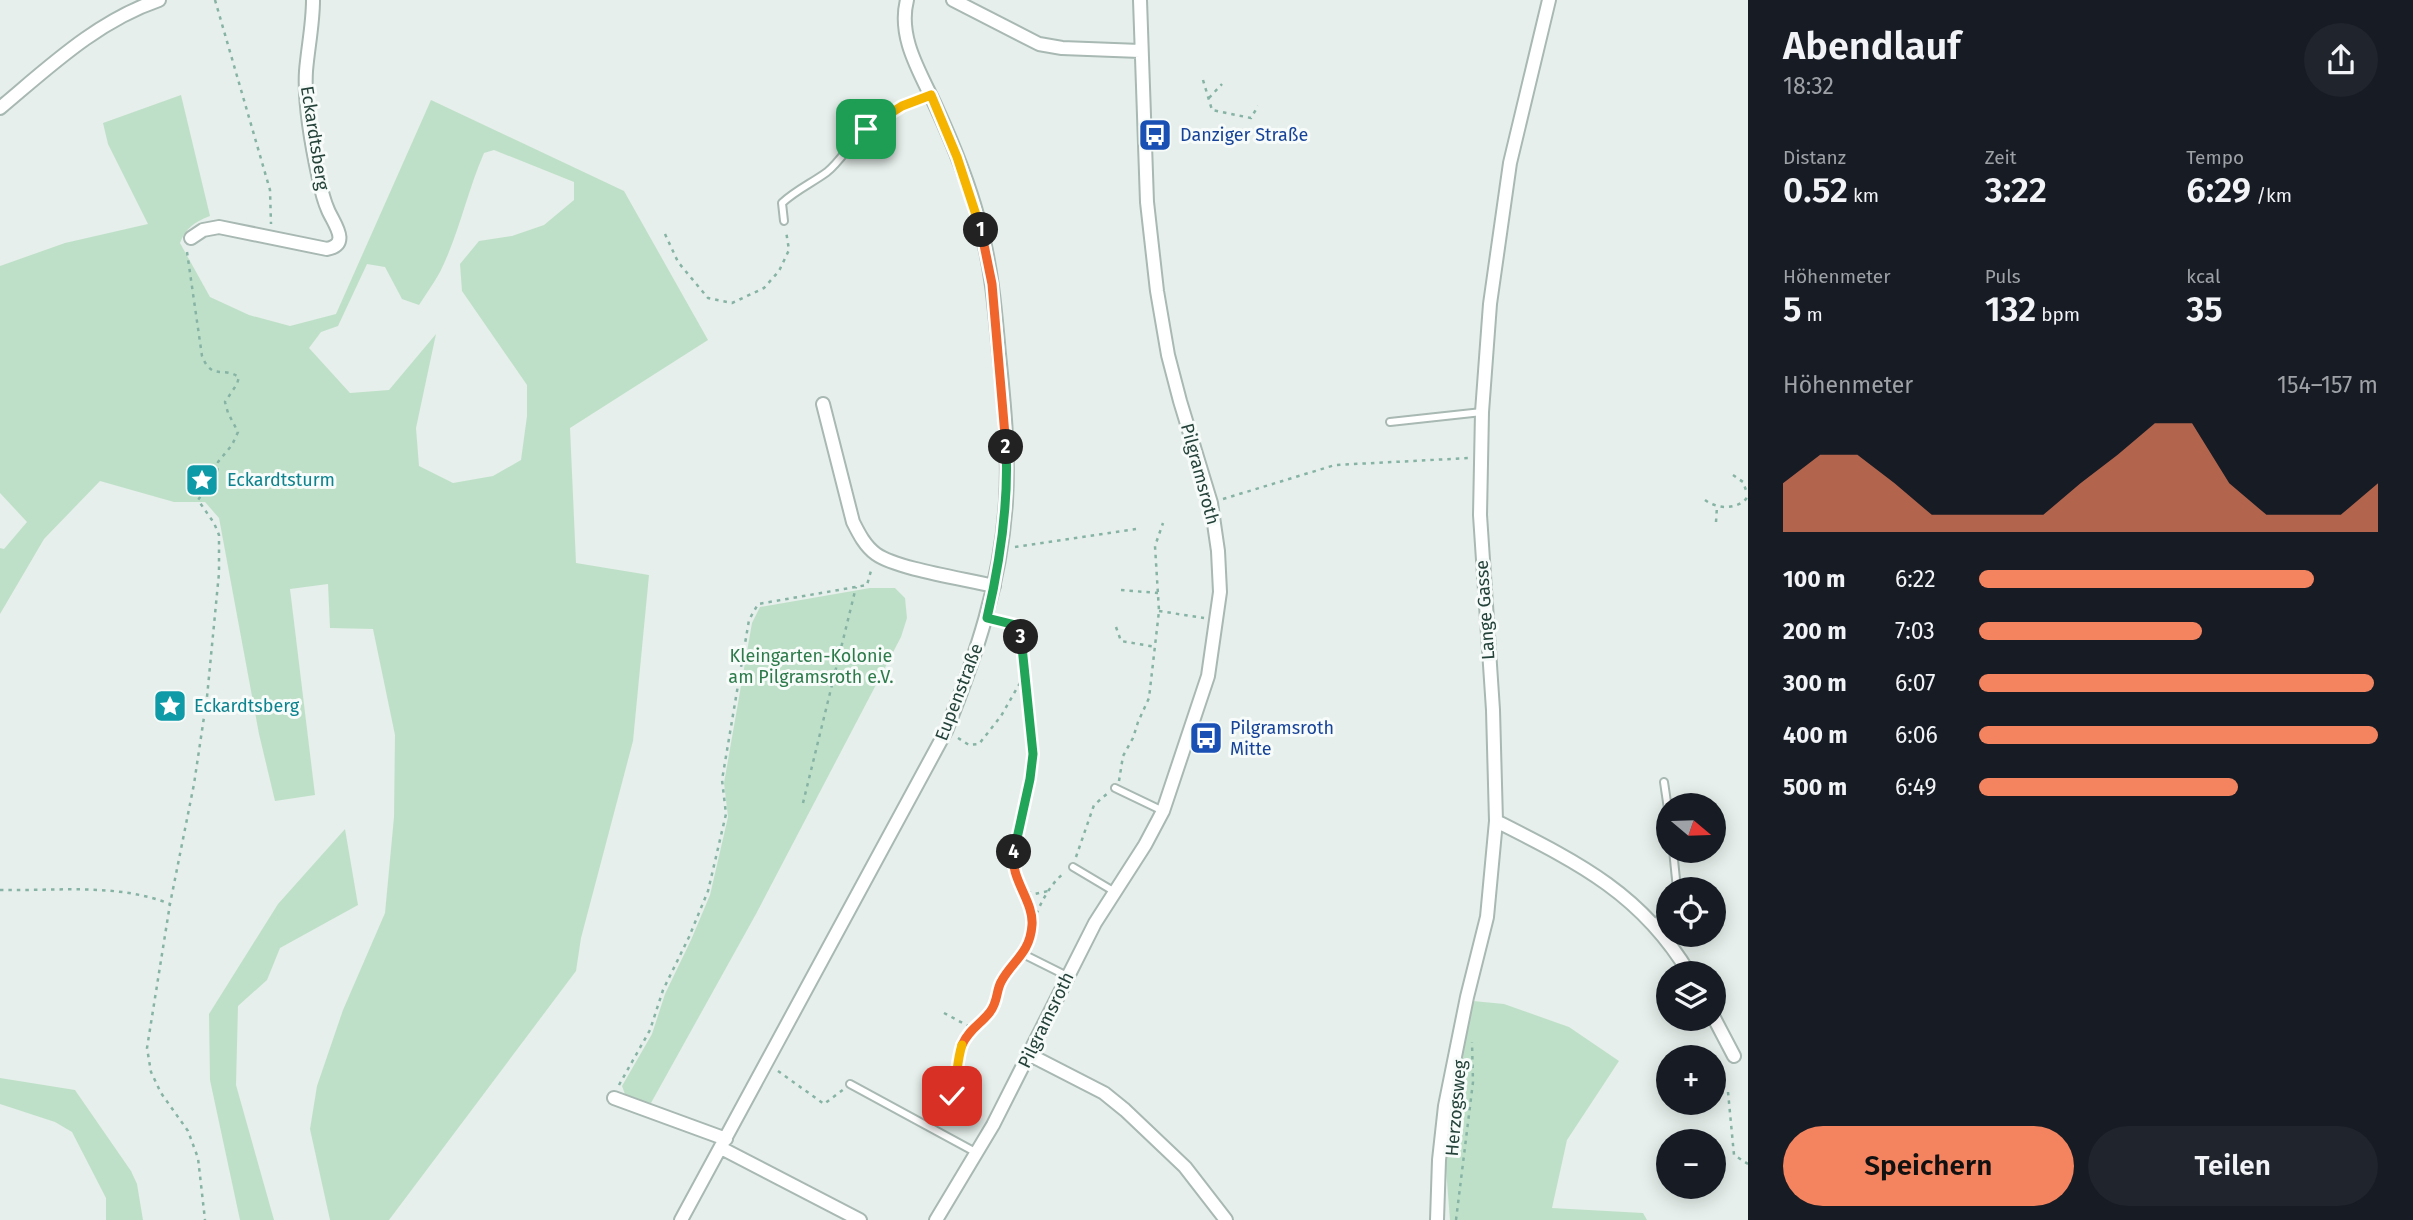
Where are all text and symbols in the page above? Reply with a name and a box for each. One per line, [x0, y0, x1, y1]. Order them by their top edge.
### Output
text: Abendlauf [1783, 23, 1961, 69]
button: share [2304, 23, 2378, 97]
text: 18:32 [1783, 72, 1834, 100]
street label: Eckardtsberg [296, 84, 334, 192]
pin [836, 99, 896, 159]
icon: arrive [847, 110, 885, 148]
bus stop icon: Danziger Straße [1136, 116, 1174, 154]
place label: Danziger Straße [1180, 124, 1308, 146]
text: Distanz [1783, 146, 1846, 169]
text: Zeit [1985, 146, 2017, 169]
text: Tempo [2186, 146, 2244, 169]
text: 0.52 [1783, 169, 1848, 211]
text: 3:22 [1985, 169, 2047, 211]
text: 6:29 [2186, 169, 2251, 211]
text: km [1848, 184, 1879, 207]
text: /km [2251, 184, 2292, 207]
pin: 1 [964, 212, 998, 247]
text: 1 [976, 218, 985, 241]
text: Höhenmeter [1783, 265, 1891, 288]
text: Puls [1985, 265, 2021, 288]
text: kcal [2186, 265, 2221, 288]
text: 5 [1783, 288, 1801, 330]
text: 132 [1985, 288, 2036, 330]
text: 35 [2186, 288, 2223, 330]
text: m [1801, 303, 1823, 326]
text: bpm [2036, 303, 2080, 326]
text: Höhenmeter [1783, 371, 1913, 399]
text: 154–157 m [2277, 371, 2378, 399]
street label: Pilgramsroth [1176, 421, 1224, 527]
pin: 2 [988, 430, 1024, 464]
text: 2 [1001, 435, 1010, 458]
place icon: Eckardtsturm [183, 461, 221, 499]
place label: Eckardtsturm [227, 469, 335, 491]
street label: Lange Gasse [1471, 559, 1499, 661]
text: 100 m [1783, 565, 1845, 593]
text: 6:22 [1895, 565, 1936, 593]
text: 200 m [1783, 617, 1847, 645]
text: 7:03 [1895, 617, 1935, 645]
pin: 3 [1004, 620, 1038, 654]
text: 3 [1016, 625, 1025, 648]
street label: Eupenstraße [930, 640, 988, 744]
park label: Kleingarten-Kolonie am Pilgramsroth e.V. [728, 645, 894, 688]
text: 300 m [1783, 669, 1847, 697]
text: 6:07 [1895, 669, 1935, 697]
place icon: Eckardtsberg [151, 687, 189, 725]
place label: Eckardtsberg [194, 695, 300, 717]
place label: Pilgramsroth Mitte [1230, 717, 1334, 760]
bus stop icon: Pilgramsroth Mitte [1187, 719, 1225, 757]
text: 400 m [1783, 721, 1848, 749]
text: 6:06 [1895, 721, 1938, 749]
text: 500 m [1783, 773, 1847, 801]
text: 6:49 [1895, 773, 1937, 801]
north arrow [1656, 793, 1726, 863]
map controls [1656, 793, 1726, 1199]
pin: 4 [996, 834, 1032, 870]
text: 4 [1008, 840, 1019, 863]
button: locate [1656, 877, 1726, 947]
button: layers [1656, 961, 1726, 1031]
street label: Pilgramsroth [1013, 968, 1079, 1072]
button: + [1656, 1045, 1726, 1115]
street label: Herzogsweg [1441, 1058, 1471, 1157]
pin [922, 1066, 982, 1126]
icon: check [933, 1077, 971, 1115]
button: Speichern [1783, 1126, 2074, 1206]
button: Teilen [2088, 1126, 2378, 1206]
button: − [1656, 1129, 1726, 1199]

